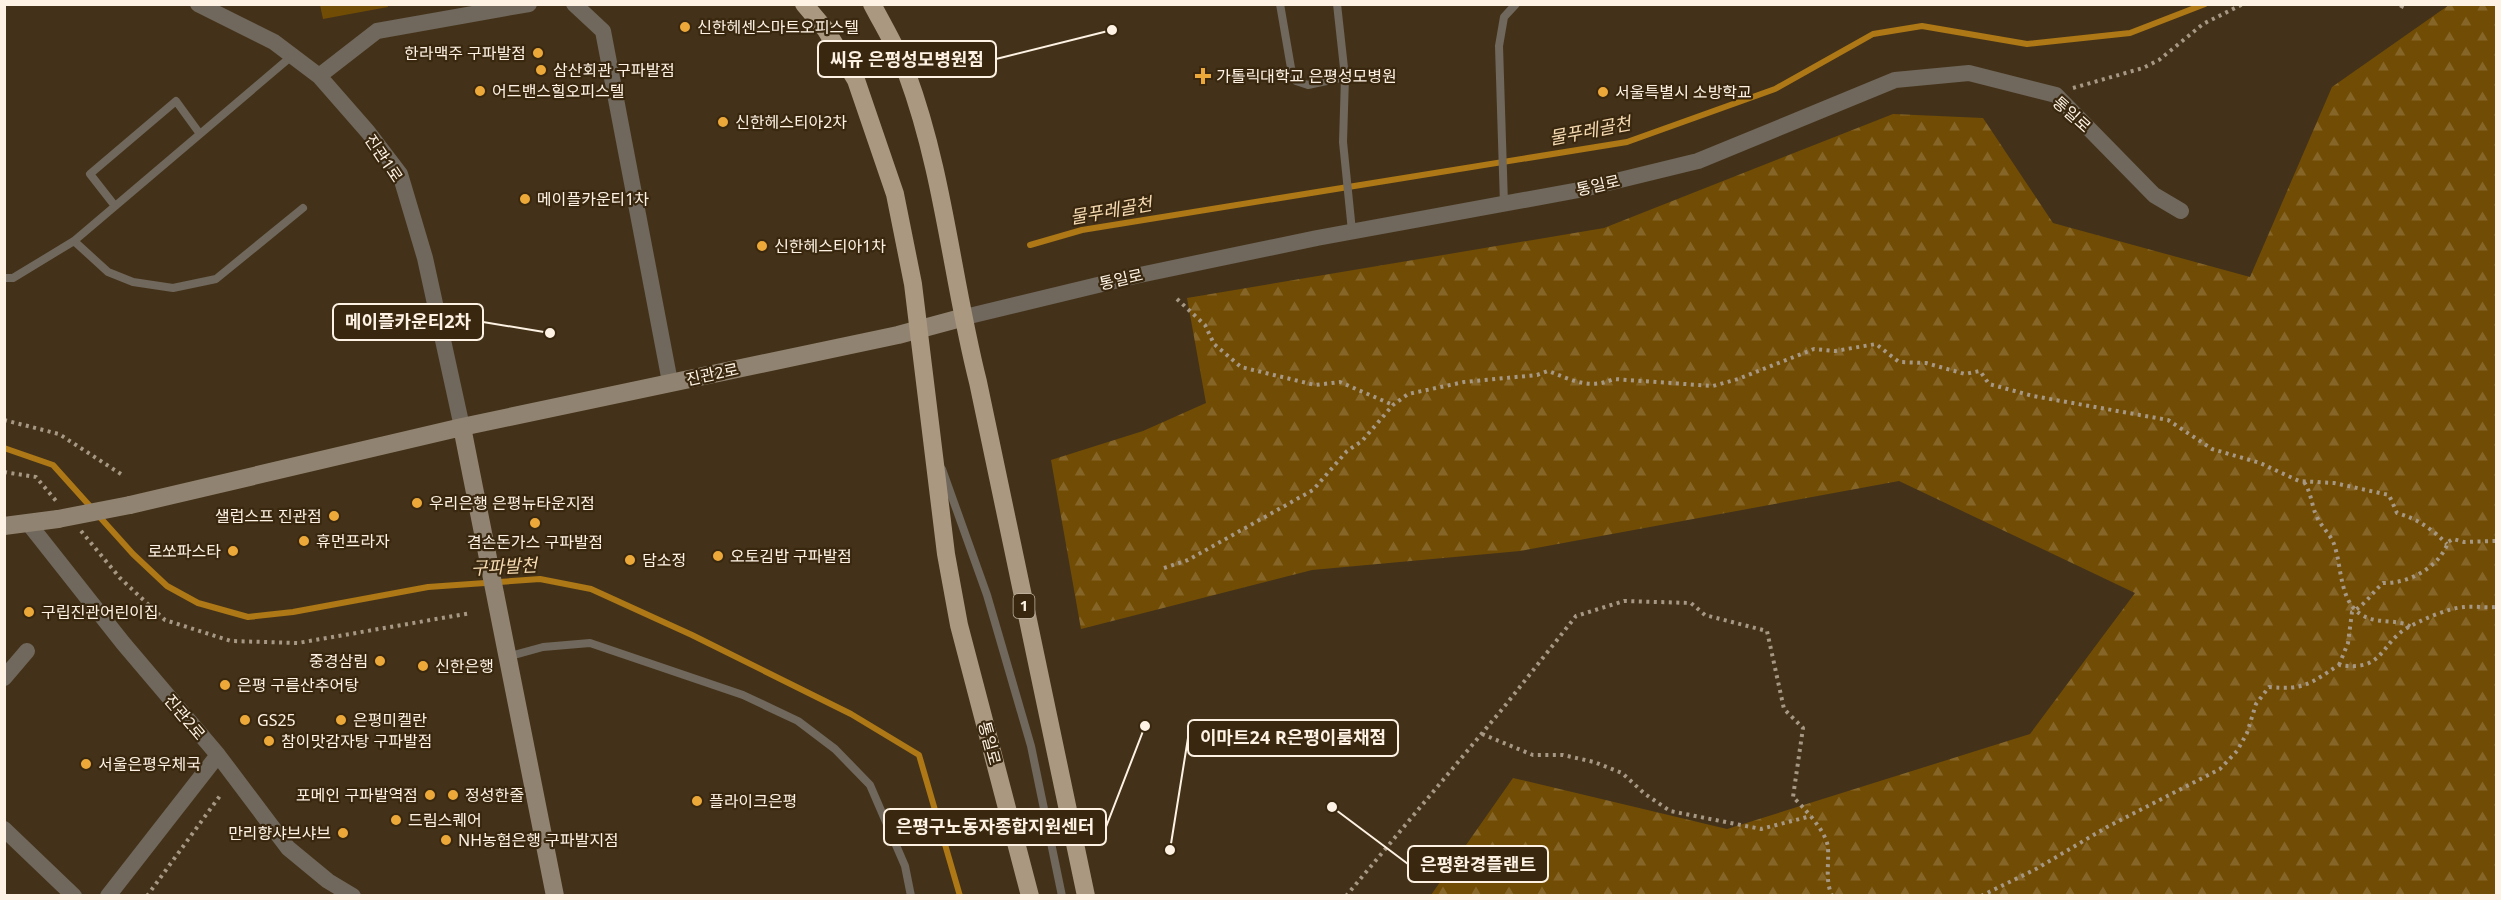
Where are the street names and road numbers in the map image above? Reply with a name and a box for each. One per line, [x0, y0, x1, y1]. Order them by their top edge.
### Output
street label: 통일로 [2048, 91, 2096, 137]
street label: 진관1로 [360, 130, 408, 186]
street label: 통일로 [1574, 169, 1622, 201]
street label: 통일로 [1097, 263, 1145, 295]
street label: 진관2로 [684, 358, 741, 390]
road number: 1 [1014, 594, 1034, 618]
street label: 진관2로 [159, 690, 211, 745]
street label: 통일로 [974, 719, 1006, 767]

